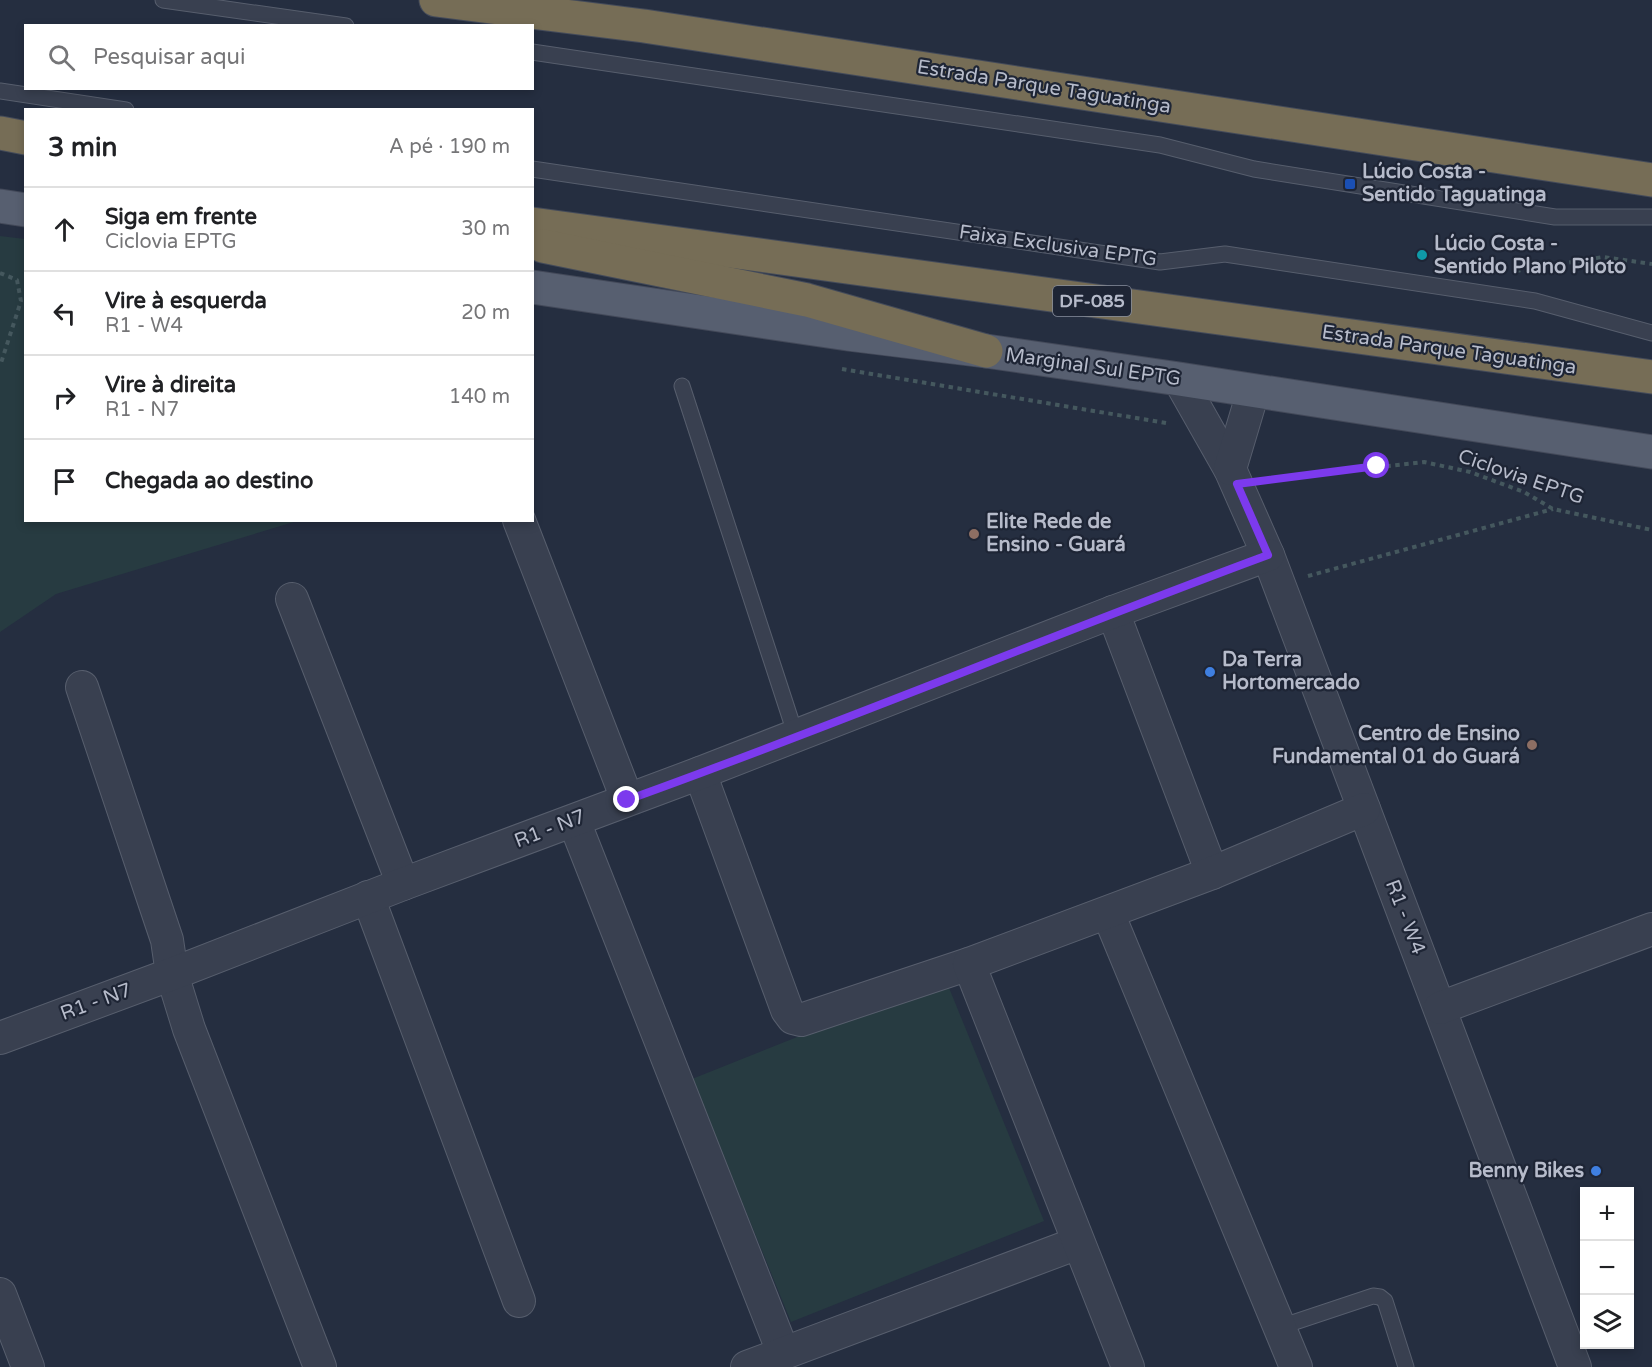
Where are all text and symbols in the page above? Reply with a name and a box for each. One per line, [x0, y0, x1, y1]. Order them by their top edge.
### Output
search box [24, 24, 534, 90]
icon: search [45, 41, 78, 74]
text: Pesquisar aqui [93, 44, 245, 70]
street label: Estrada Parque Taguatinga [915, 55, 1173, 119]
text: 3 min [48, 132, 117, 163]
text: A pé · 190 m [389, 135, 510, 159]
place label: Lúcio Costa - Sentido Taguatinga [1362, 160, 1546, 207]
marker: Lúcio Costa - Sentido Taguatinga [1343, 177, 1357, 191]
text: Siga em frente [105, 204, 257, 230]
icon: ahead [48, 213, 81, 246]
text: 30 m [461, 217, 510, 241]
street label: Faixa Exclusiva EPTG [957, 220, 1159, 272]
text: Ciclovia EPTG [105, 230, 237, 254]
place label: Lúcio Costa - Sentido Plano Piloto [1434, 232, 1626, 279]
marker: Lúcio Costa - Sentido Plano Piloto [1415, 248, 1429, 262]
road number: DF-085 [1053, 286, 1131, 316]
text: Vire à esquerda [105, 288, 267, 314]
icon: left [48, 297, 81, 330]
text: 20 m [461, 301, 510, 325]
text: R1 - W4 [105, 314, 183, 338]
street label: Estrada Parque Taguatinga [1320, 320, 1578, 380]
street label: Marginal Sul EPTG [1004, 343, 1182, 391]
text: Vire à direita [105, 372, 236, 398]
icon: right [48, 381, 81, 414]
text: 140 m [449, 385, 510, 409]
text: R1 - N7 [105, 398, 179, 422]
street label: Ciclovia EPTG [1455, 444, 1587, 510]
route start [1363, 452, 1389, 478]
icon: arrive [48, 465, 81, 498]
text: Chegada ao destino [105, 468, 313, 494]
place label: Elite Rede de Ensino - Guará [986, 510, 1126, 557]
marker: Elite Rede de Ensino - Guará [967, 527, 981, 541]
place label: Da Terra Hortomercado [1222, 648, 1360, 695]
marker: Da Terra Hortomercado [1203, 665, 1217, 679]
place label: Centro de Ensino Fundamental 01 do Guará [1272, 722, 1520, 769]
marker: Centro de Ensino Fundamental 01 do Guará [1525, 738, 1539, 752]
route end [613, 786, 639, 812]
street label: R1 - N7 [511, 805, 589, 853]
street label: R1 - W4 [1380, 876, 1430, 958]
street label: R1 - N7 [57, 978, 135, 1026]
place label: Benny Bikes [1468, 1159, 1584, 1183]
marker: Benny Bikes [1589, 1164, 1603, 1178]
map controls [1580, 1187, 1634, 1349]
button: + [1580, 1187, 1634, 1241]
button: − [1580, 1241, 1634, 1295]
button: layers [1580, 1295, 1634, 1349]

